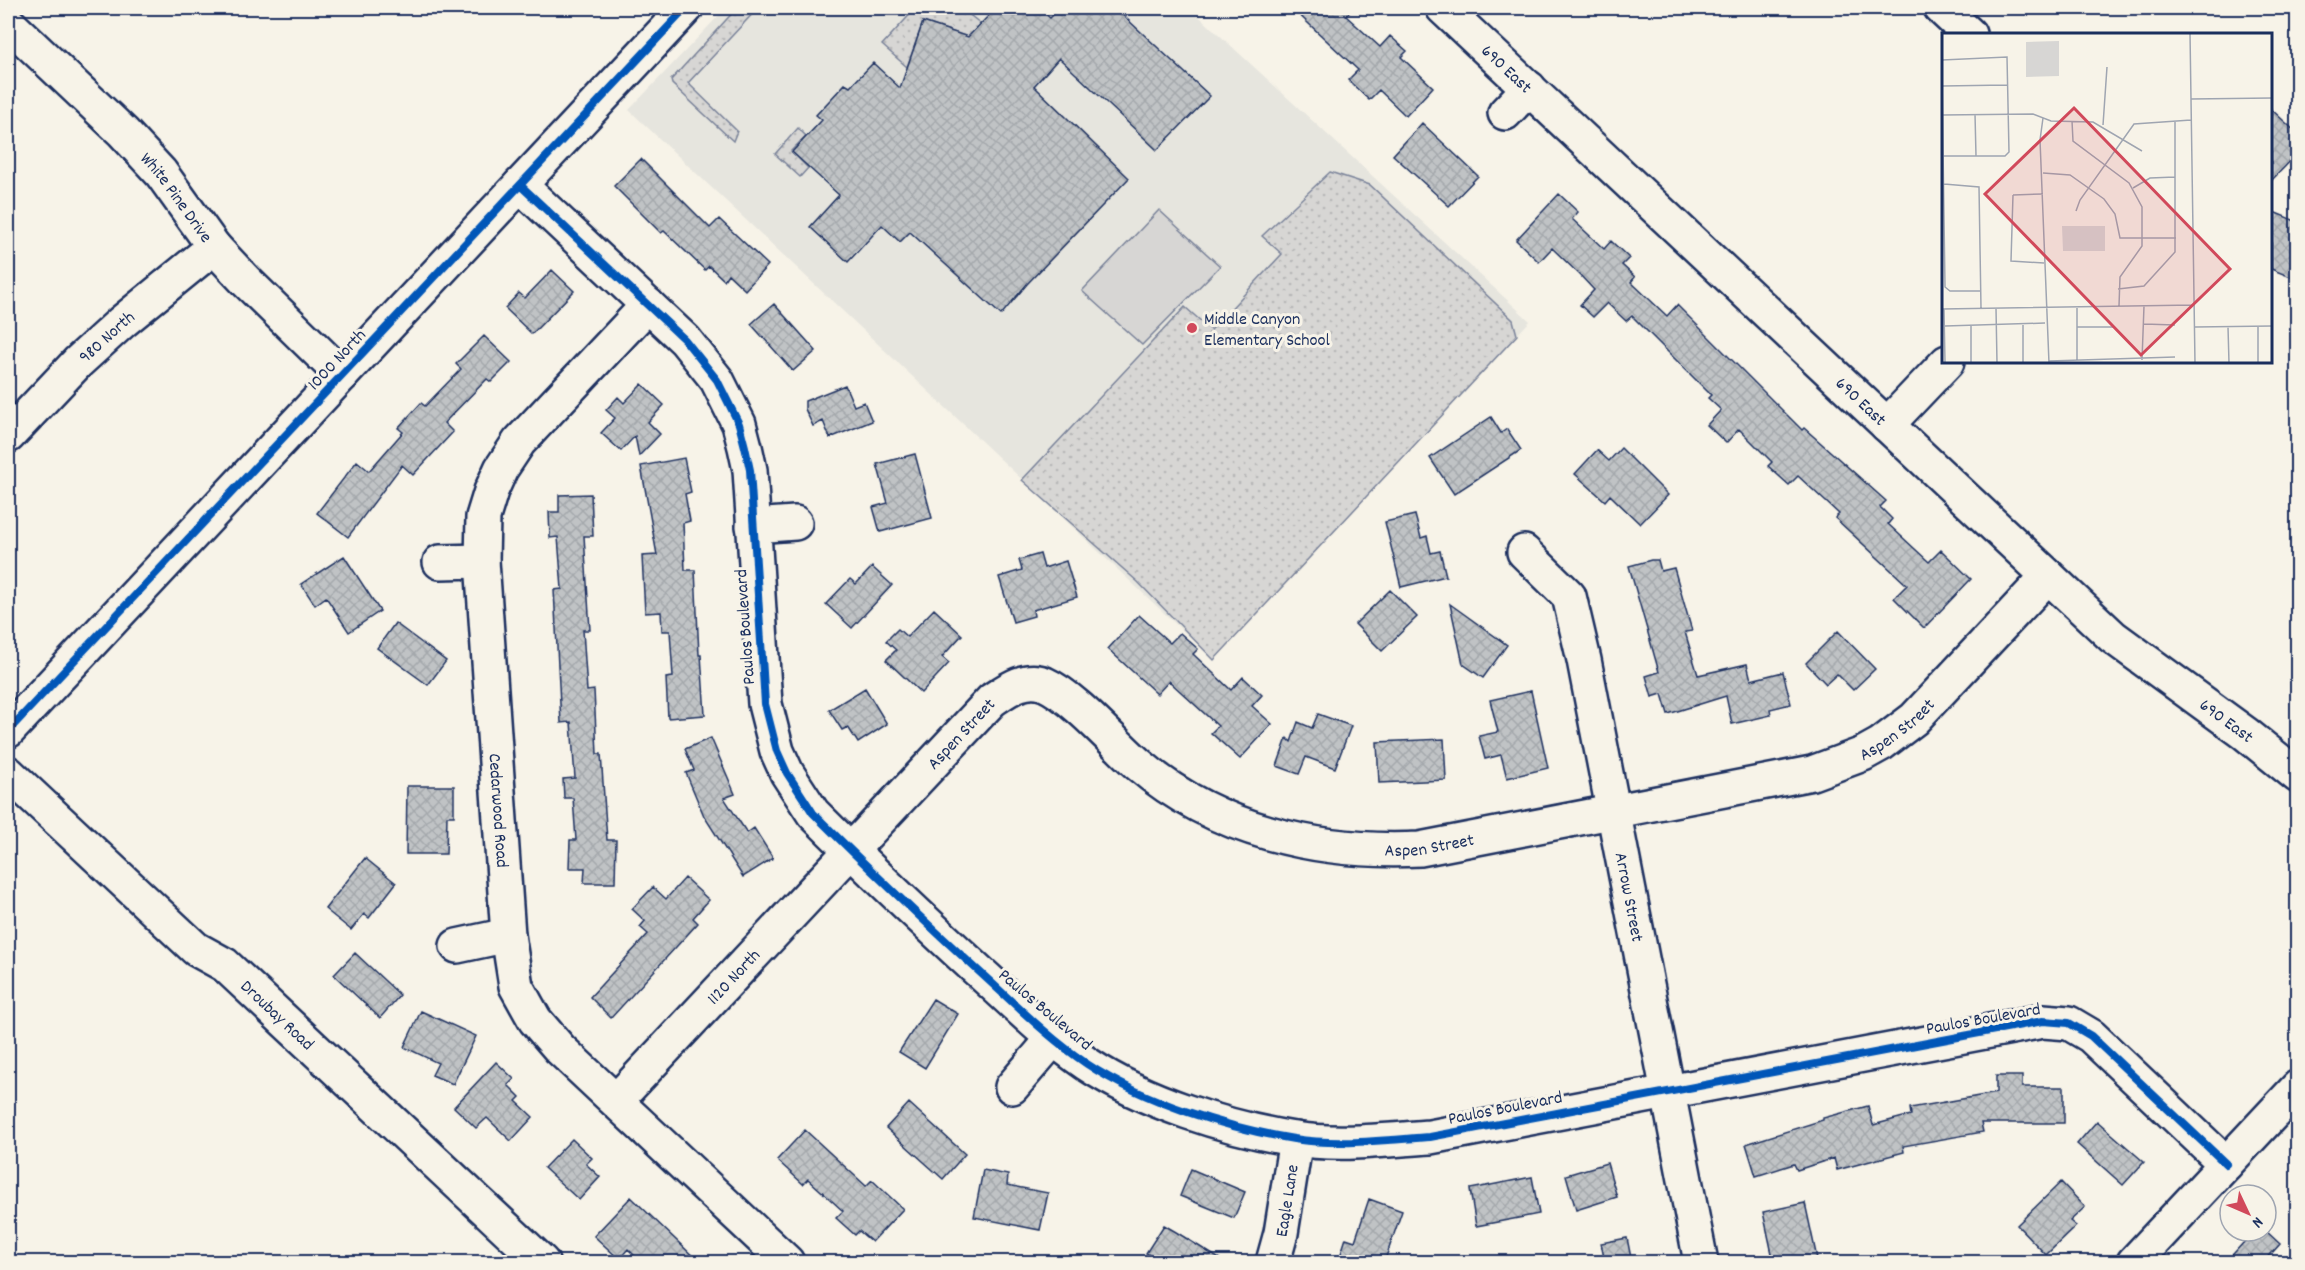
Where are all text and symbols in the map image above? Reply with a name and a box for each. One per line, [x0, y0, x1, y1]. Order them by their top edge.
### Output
inset map [1942, 33, 2272, 363]
street label: 690 East [1474, 40, 1537, 101]
street label: White Pine Drive [133, 148, 217, 249]
street label: 980 North [74, 306, 141, 370]
place label: Middle Canyon Elementary School [1204, 308, 1331, 354]
marker: Middle Canyon Elementary School [1185, 321, 1199, 335]
street label: 1000 North [303, 324, 373, 397]
street label: 690 East [1829, 372, 1891, 433]
street label: Paulos Boulevard [730, 568, 763, 686]
street label: Aspen Street [923, 693, 1003, 776]
street label: Aspen Street [1855, 694, 1942, 769]
street label: 690 East [2193, 694, 2258, 750]
street label: Cedarwood Road [480, 753, 513, 868]
street label: Aspen Street [1385, 829, 1477, 865]
street label: Arrow Street [1607, 850, 1649, 945]
street label: 1120 North [702, 945, 767, 1011]
street label: Paulos Boulevard [992, 964, 1097, 1058]
street label: Droubay Road [234, 975, 319, 1057]
street label: Paulos Boulevard [1924, 998, 2043, 1043]
street label: Paulos Boulevard [1446, 1086, 1565, 1133]
street label: Eagle Lane [1271, 1163, 1307, 1239]
north arrow [2218, 1183, 2278, 1243]
text: N [2246, 1211, 2268, 1233]

